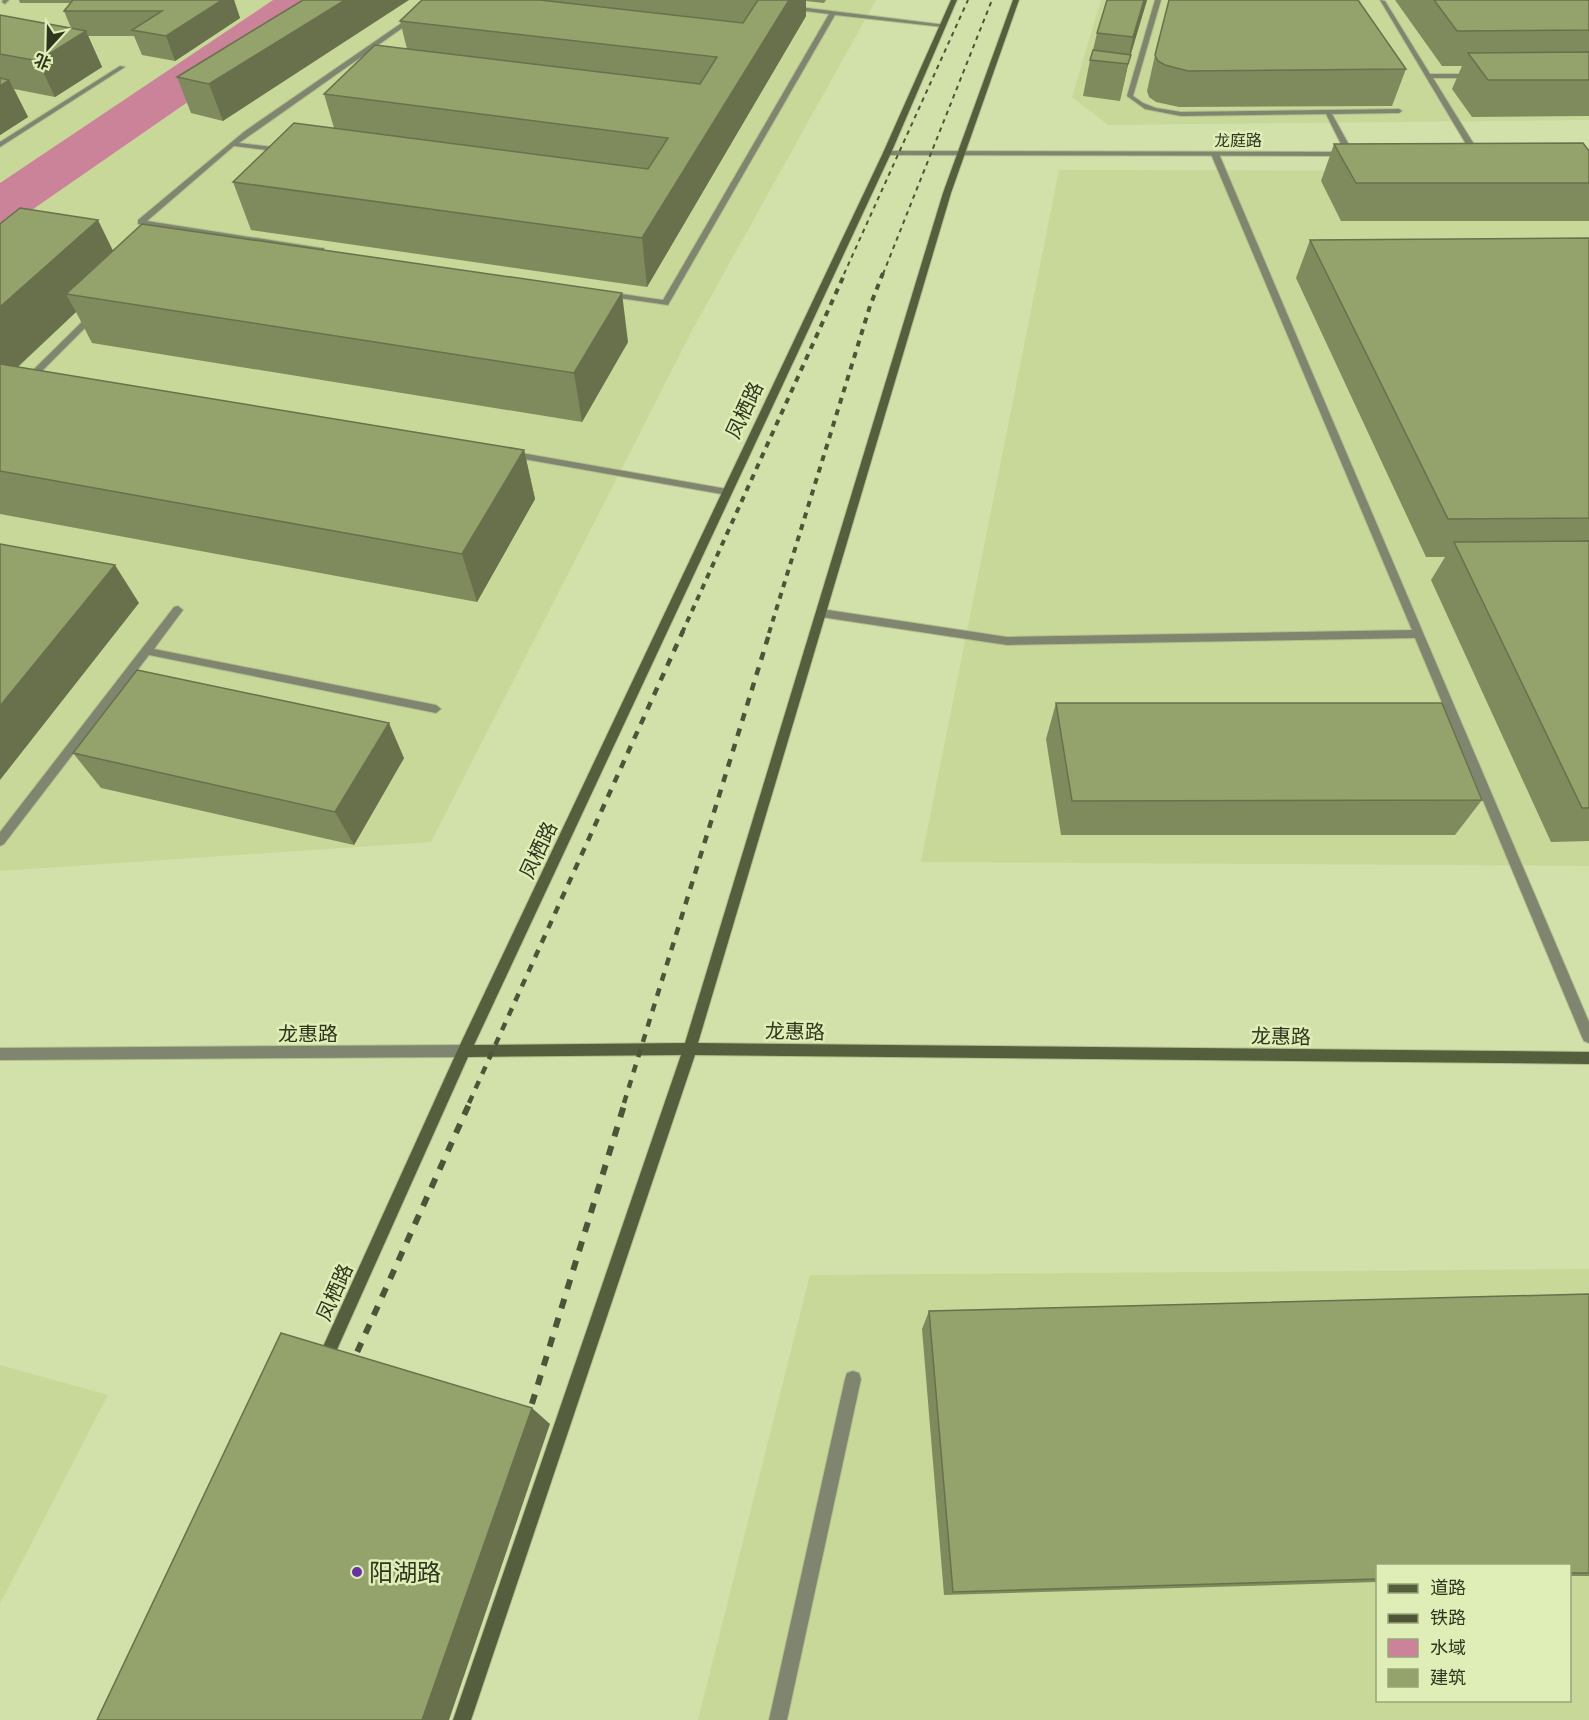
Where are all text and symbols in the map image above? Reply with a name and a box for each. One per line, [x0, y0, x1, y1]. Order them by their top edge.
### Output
north arrow [18, 18, 78, 78]
text: 北 [31, 50, 54, 74]
street label: 龙庭路 [1214, 130, 1262, 150]
street label: 凤栖路 [720, 378, 768, 442]
street label: 凤栖路 [514, 818, 562, 882]
street label: 龙惠路 [765, 1018, 825, 1044]
street label: 龙惠路 [278, 1021, 338, 1046]
street label: 龙惠路 [1251, 1023, 1311, 1049]
street label: 凤栖路 [310, 1260, 358, 1324]
place label: 阳湖路 [369, 1557, 441, 1587]
legend [1376, 1564, 1571, 1702]
marker: 阳湖路 [350, 1565, 364, 1579]
text: 道路 [1430, 1576, 1466, 1599]
text: 铁路 [1430, 1606, 1466, 1629]
text: 水域 [1430, 1636, 1466, 1659]
text: 建筑 [1430, 1666, 1466, 1689]

